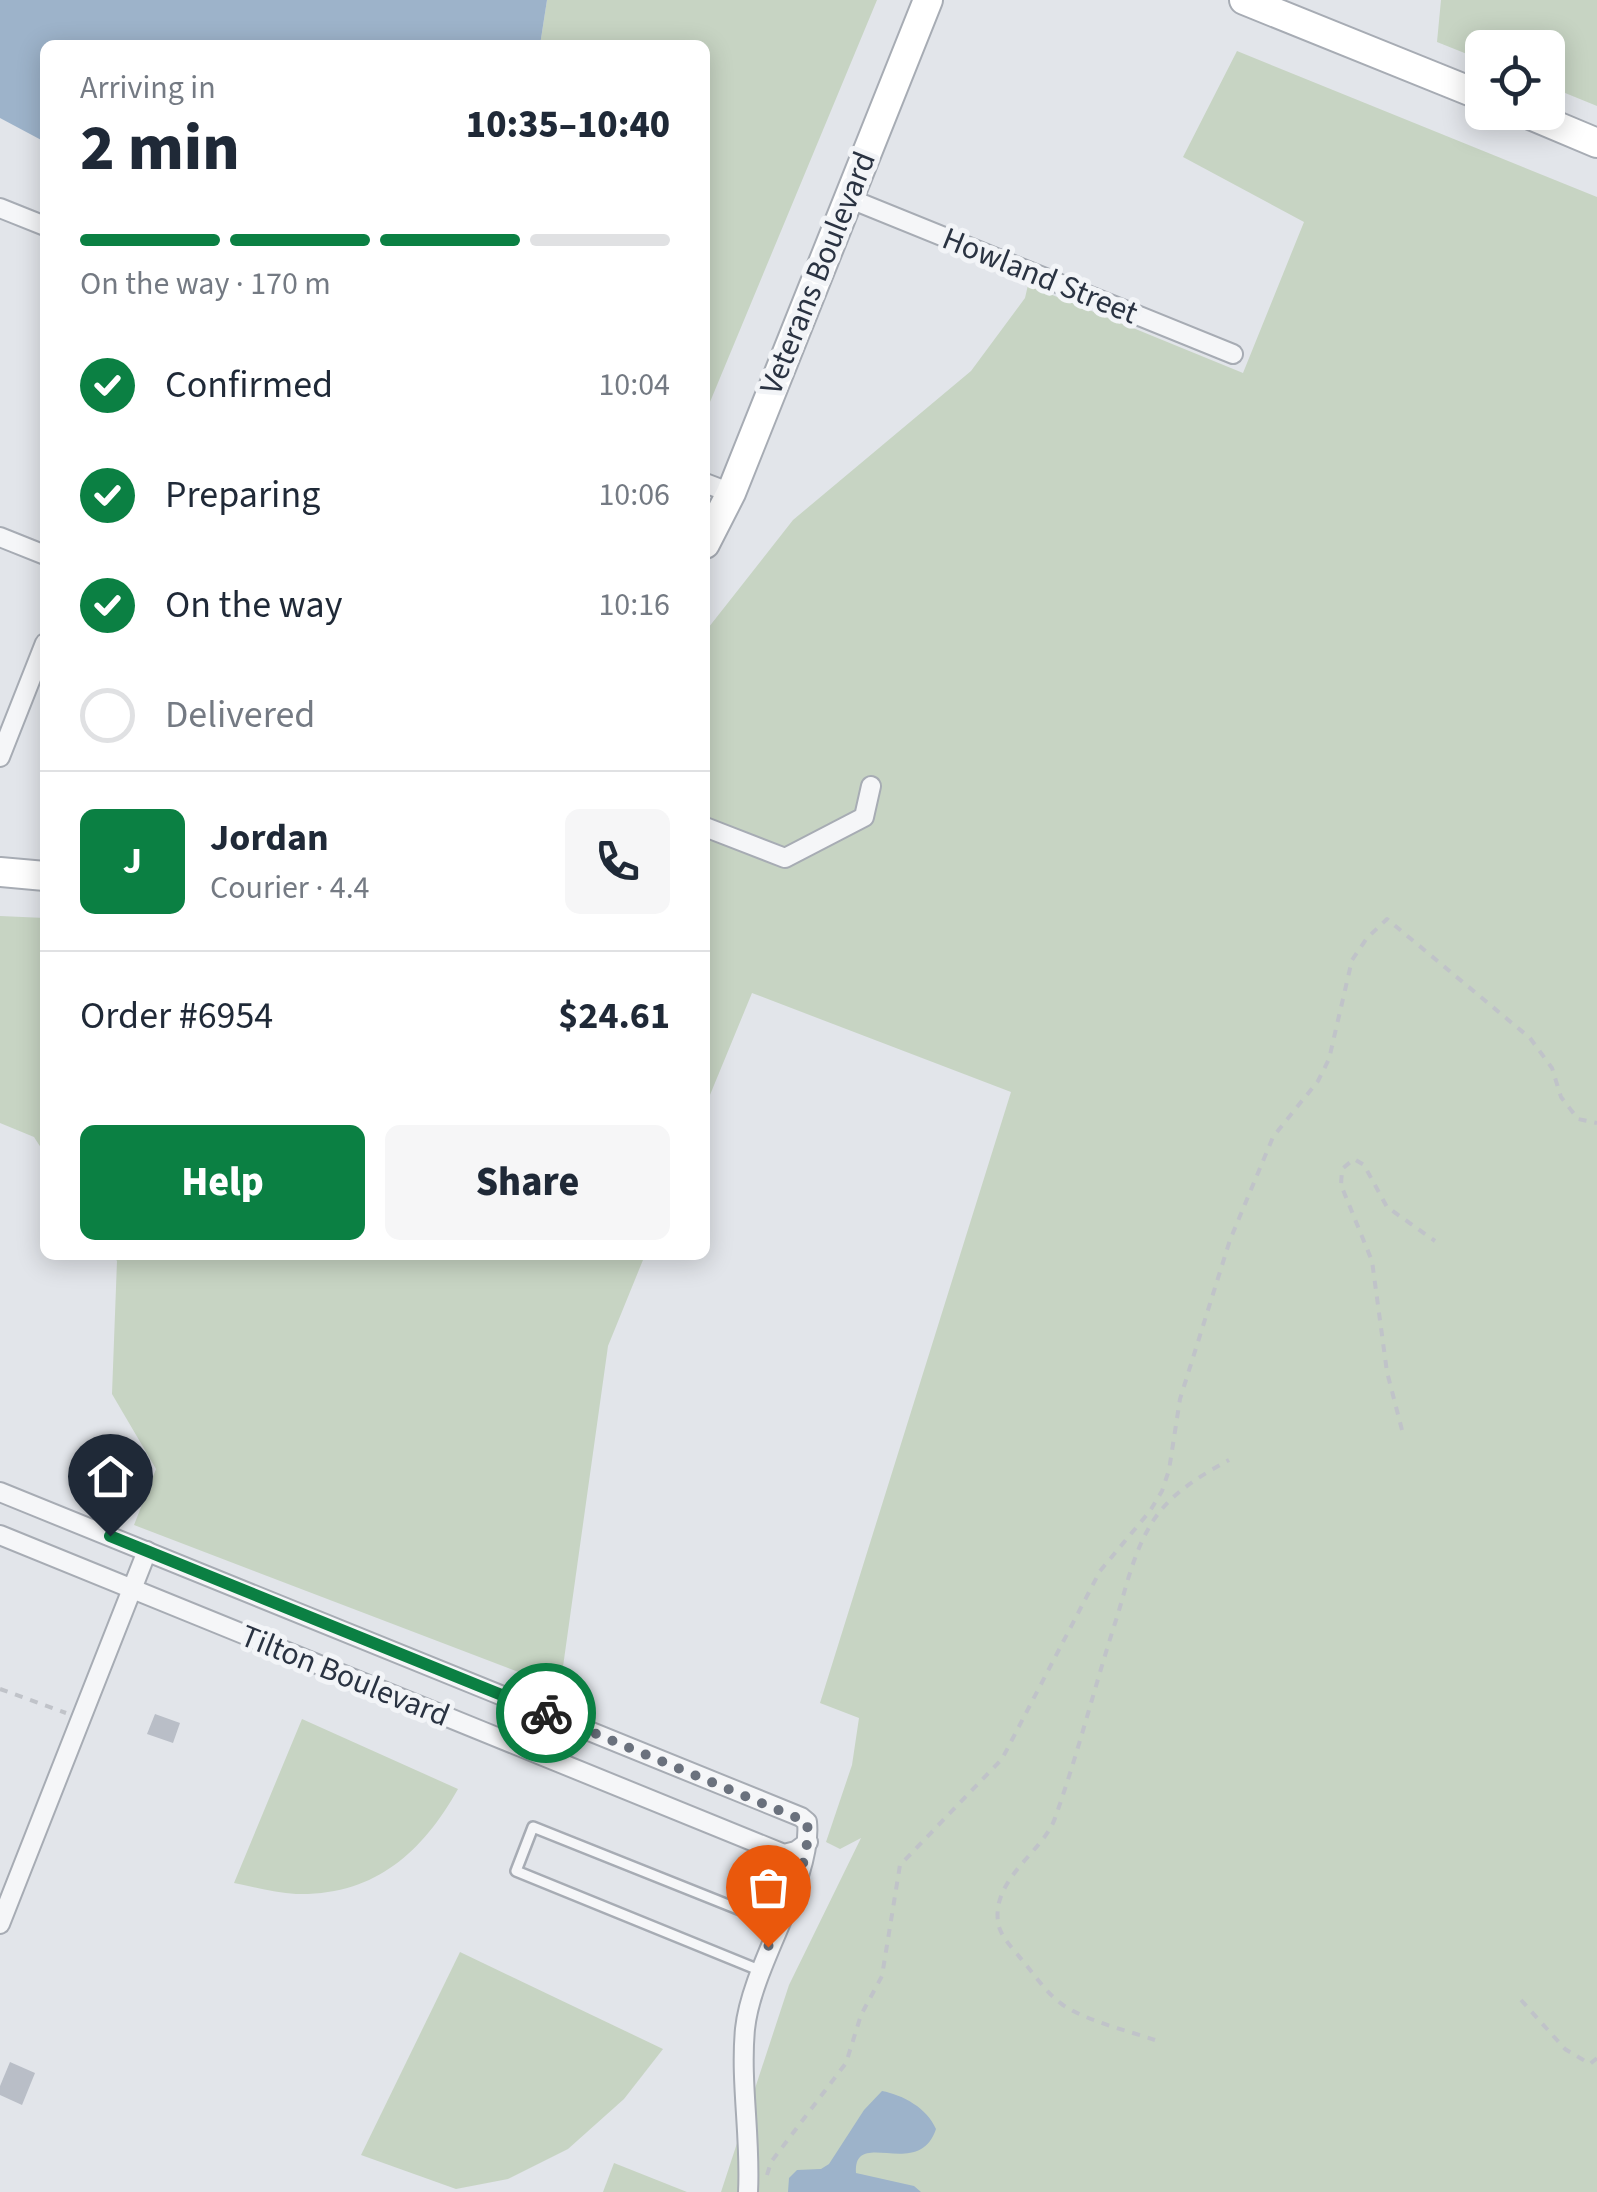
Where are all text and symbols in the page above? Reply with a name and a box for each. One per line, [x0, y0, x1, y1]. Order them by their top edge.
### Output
map controls [1465, 30, 1565, 130]
button: locate [1465, 30, 1565, 130]
text: Arriving in [80, 65, 216, 111]
text: 10:35–10:40 [466, 98, 670, 152]
text: 2 min [80, 102, 240, 195]
street label: Veterans Boulevard [748, 145, 888, 401]
street label: Howland Street [935, 216, 1145, 336]
text: On the way · 170 m [80, 261, 331, 307]
icon: check [80, 358, 135, 413]
text: Confirmed [165, 358, 333, 412]
text: 10:04 [598, 362, 670, 408]
icon: check [80, 468, 135, 523]
text: Preparing [165, 468, 320, 522]
text: 10:06 [598, 472, 670, 518]
icon: check [80, 578, 135, 633]
text: On the way [165, 578, 342, 632]
text: 10:16 [598, 582, 670, 628]
text: Delivered [165, 688, 315, 742]
button: phone [565, 809, 670, 914]
text: Jordan [210, 811, 329, 865]
text: J [123, 834, 142, 888]
text: Courier · 4.4 [210, 865, 370, 911]
text: Order #6954 [80, 989, 273, 1043]
text: $24.61 [558, 989, 670, 1043]
button: Help [80, 1125, 365, 1240]
button: Share [385, 1125, 670, 1240]
pin [68, 1434, 153, 1537]
icon: home [83, 1449, 138, 1504]
street label: Tilton Boulevard [234, 1613, 456, 1739]
courier [496, 1663, 596, 1763]
icon: bike [519, 1686, 574, 1741]
pin [726, 1845, 811, 1948]
icon: bag [741, 1860, 796, 1915]

